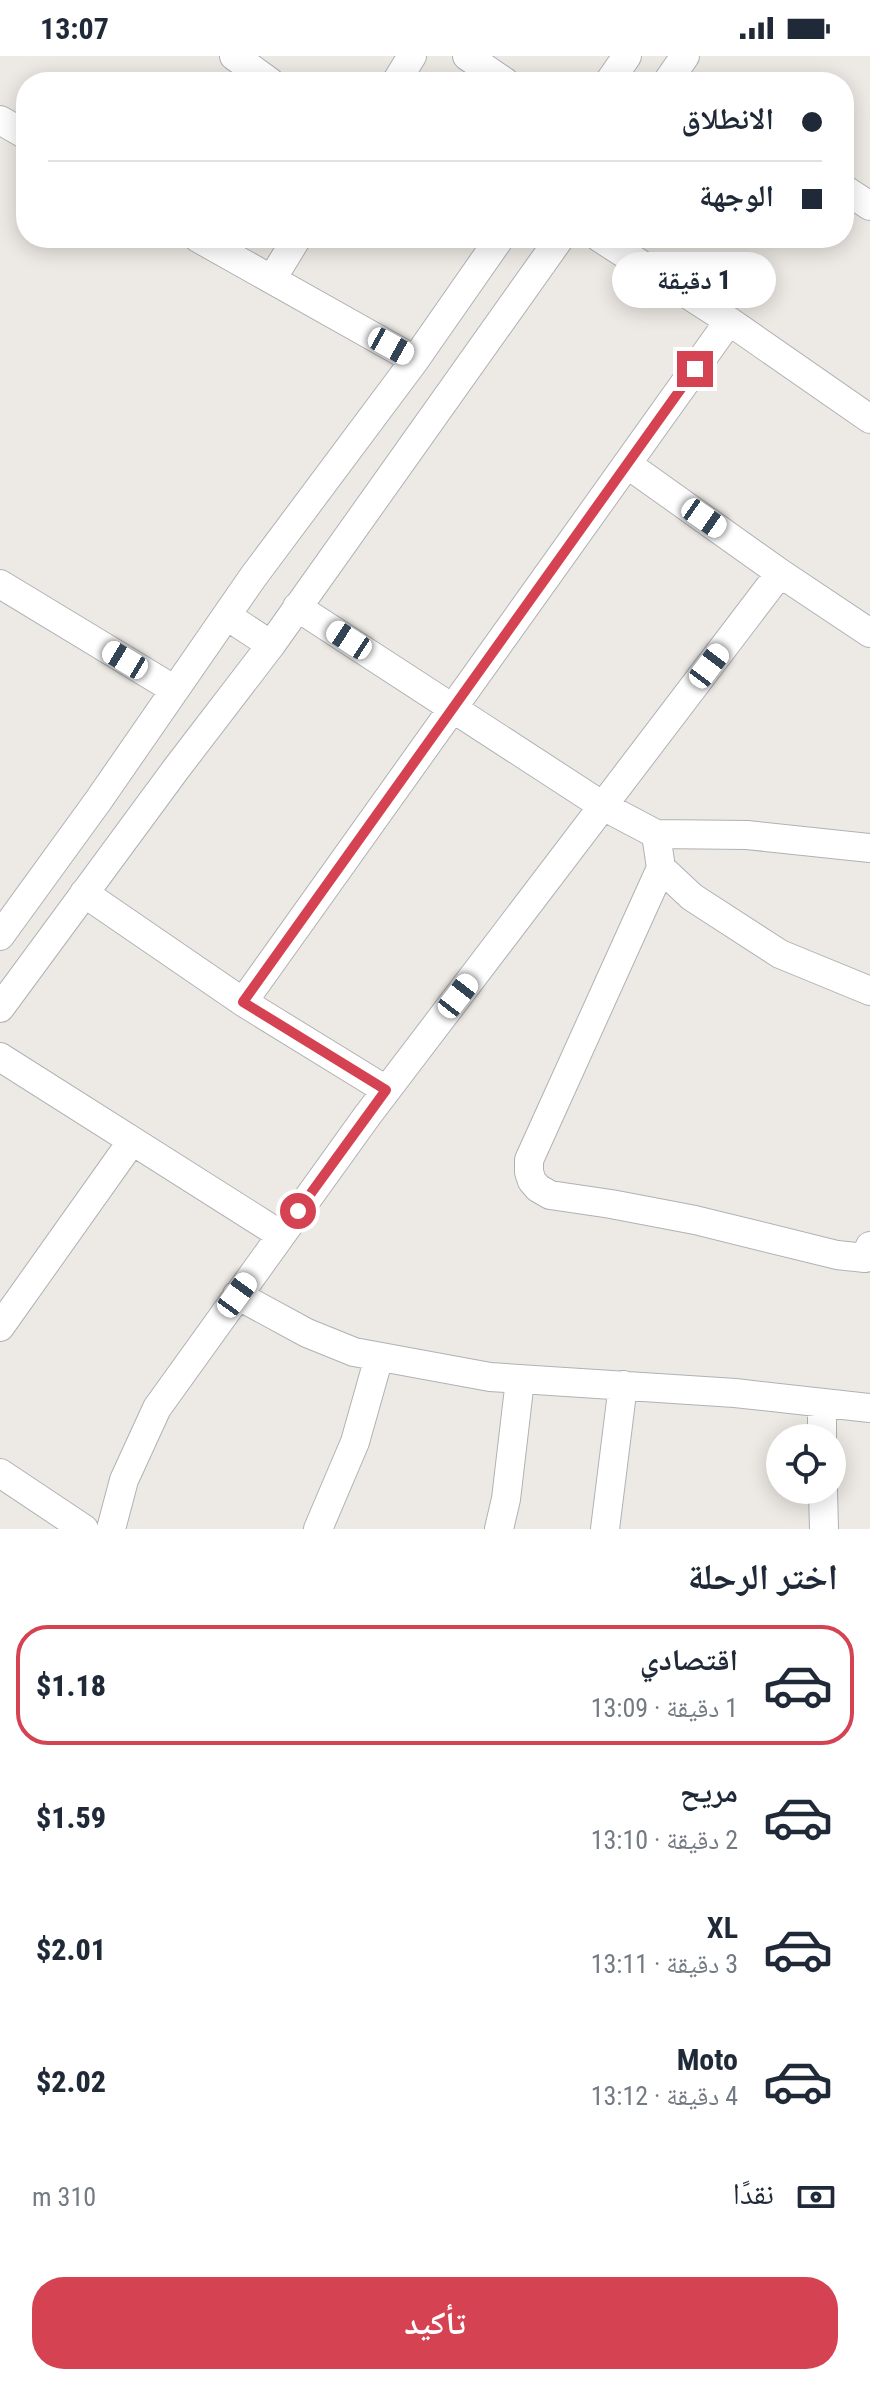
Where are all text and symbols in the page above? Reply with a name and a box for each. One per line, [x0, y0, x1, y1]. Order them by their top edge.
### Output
text: 13:07 [40, 11, 109, 46]
text: الانطلاق [681, 101, 774, 136]
text: الوجهة [699, 178, 774, 213]
callout: 1 دقيقة [613, 253, 777, 309]
text: 1 دقيقة [657, 265, 731, 295]
car [364, 324, 418, 368]
route end [677, 351, 713, 387]
car [677, 494, 731, 542]
car [322, 617, 376, 663]
car [98, 637, 152, 683]
car [685, 640, 733, 692]
car [434, 970, 482, 1022]
route start [280, 1193, 316, 1229]
car [213, 1269, 261, 1321]
map controls [766, 1424, 846, 1504]
button: locate [766, 1424, 846, 1504]
text: اختر الرحلة [688, 1556, 838, 1598]
text: اقتصادي [640, 1642, 738, 1677]
icon: car [762, 1649, 834, 1721]
text: $1.18 [36, 1668, 106, 1703]
text: 1 دقيقة · 13:09 [591, 1693, 738, 1723]
text: مريح [680, 1774, 738, 1809]
icon: car [762, 1781, 834, 1853]
text: $1.59 [36, 1800, 106, 1835]
text: 2 دقيقة · 13:10 [591, 1825, 738, 1855]
text: XL [707, 1910, 738, 1945]
icon: car [762, 1913, 834, 1985]
text: $2.01 [36, 1932, 106, 1967]
text: 3 دقيقة · 13:11 [591, 1949, 738, 1979]
text: Moto [677, 2042, 738, 2077]
icon: car [762, 2045, 834, 2117]
text: $2.02 [36, 2064, 106, 2099]
text: 4 دقيقة · 13:12 [591, 2081, 738, 2111]
icon: cash [794, 2175, 838, 2219]
text: نقدًا [733, 2176, 774, 2211]
text: 310 m [32, 2182, 96, 2212]
button: تأكيد [32, 2277, 838, 2369]

